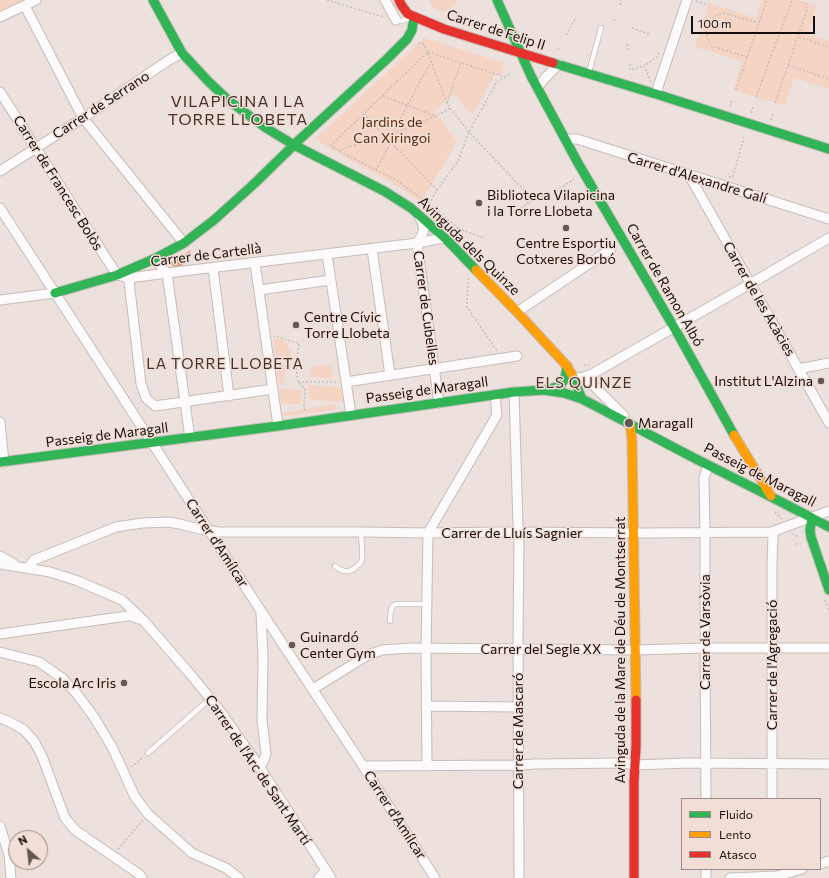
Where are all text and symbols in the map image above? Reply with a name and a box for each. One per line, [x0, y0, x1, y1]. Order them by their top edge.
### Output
street label: Carrer de Felip II [445, 6, 547, 54]
scale bar [693, 8, 817, 34]
text: 100 m [698, 16, 732, 30]
street label: Carrer de Serrano [49, 67, 153, 143]
district label: VILAPICINA I LA TORRE LLOBETA [168, 92, 308, 130]
street label: Carrer de Francesc Bolòs [10, 112, 106, 254]
park label: Jardins de Can Xiringoi [353, 114, 431, 146]
street label: Carrer d'Alexandre Galí [625, 149, 769, 207]
place label: Biblioteca Vilapicina i la Torre Llobeta [487, 187, 615, 220]
street label: Avinguda dels Quinze [415, 193, 523, 299]
marker: Biblioteca Vilapicina i la Torre Llobeta [474, 198, 484, 208]
street label: Carrer de Ramon Albó [623, 220, 707, 350]
marker: Centre Esportiu Cotxeres Borbó [561, 223, 571, 233]
place label: Centre Esportiu Cotxeres Borbó [516, 235, 616, 268]
street label: Carrer de les Acàcies [719, 239, 799, 359]
street label: Carrer de Cartellà [150, 240, 262, 270]
street label: Carrer de Cubelles [410, 250, 442, 366]
place label: Centre Cívic Torre Llobeta [304, 309, 390, 342]
marker: Centre Cívic Torre Llobeta [291, 320, 301, 330]
district label: LA TORRE LLOBETA [146, 355, 304, 373]
street label: Passeig de Maragall [365, 373, 489, 407]
place label: Institut L'Alzina [714, 373, 813, 389]
district label: ELS QUINZE [536, 374, 632, 392]
marker: Institut L'Alzina [816, 376, 826, 386]
place label: Maragall [638, 415, 693, 431]
marker: Maragall [623, 417, 635, 429]
street label: Passeig de Maragall [45, 419, 169, 451]
street label: Passeig de Maragall [701, 439, 819, 511]
street label: Carrer d'Amílcar [182, 495, 252, 591]
street label: Avinguda de la Mare de Déu de Montserrat [612, 517, 628, 783]
street label: Carrer de Lluís Sagnier [441, 525, 583, 541]
street label: Carrer de Varsòvia [697, 574, 713, 690]
street label: Carrer de l'Agregació [764, 600, 780, 730]
place label: Guinardó Center Gym [300, 629, 376, 662]
marker: Guinardó Center Gym [287, 640, 297, 650]
street label: Carrer del Segle XX [480, 641, 602, 657]
street label: Carrer de Mascaró [510, 673, 526, 789]
place label: Escola Arc Iris [28, 675, 116, 691]
marker: Escola Arc Iris [119, 678, 129, 688]
street label: Carrer de l'Arc de Sant Martí [201, 692, 315, 848]
street label: Carrer d'Amílcar [360, 767, 430, 863]
legend [681, 798, 821, 870]
text: Fluido [719, 807, 753, 821]
text: Lento [719, 827, 751, 841]
north arrow [8, 830, 48, 870]
text: N [16, 832, 29, 848]
text: Atasco [719, 847, 757, 861]

